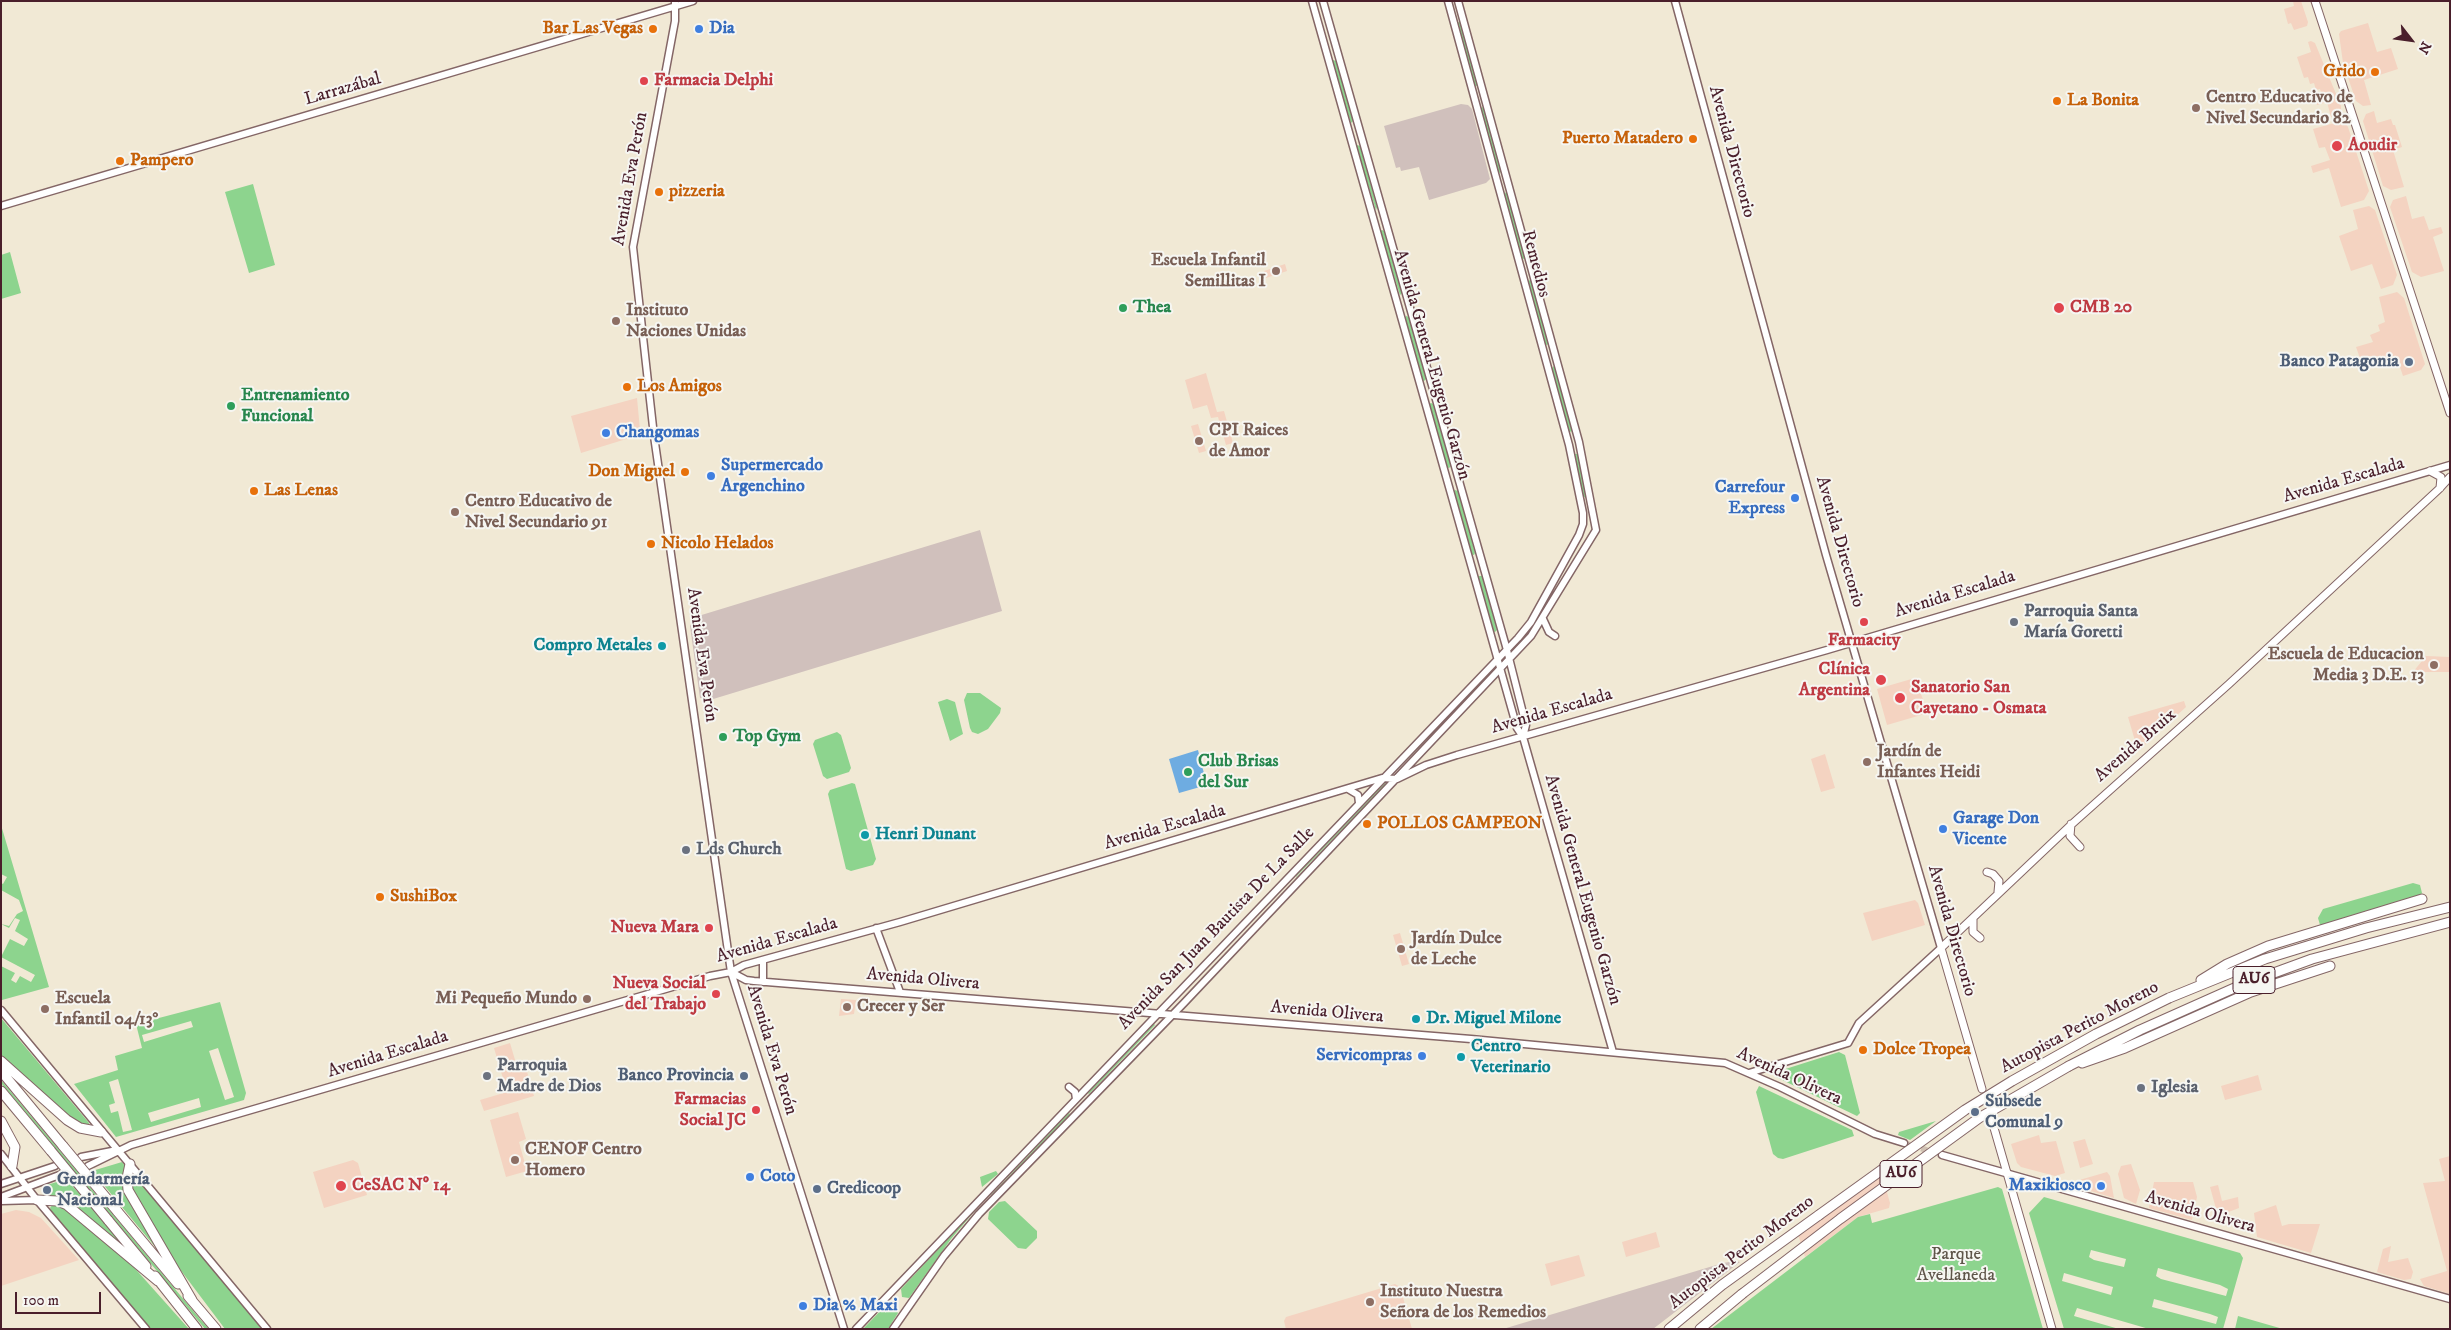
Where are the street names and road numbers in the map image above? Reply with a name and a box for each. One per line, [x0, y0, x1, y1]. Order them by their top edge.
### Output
street label: Larrazábal [302, 69, 384, 111]
street label: Avenida Directorio [1703, 84, 1759, 220]
street label: Avenida Eva Perón [609, 110, 653, 248]
street label: Remedios [1516, 228, 1554, 300]
street label: Avenida General Eugenio Garzón [1388, 247, 1474, 483]
street label: Avenida Escalada [2281, 453, 2407, 509]
street label: Avenida Directorio [1810, 474, 1868, 610]
street label: Avenida Escalada [1892, 566, 2018, 624]
street label: Avenida Eva Perón [681, 587, 721, 723]
street label: Avenida Escalada [1489, 684, 1615, 740]
street label: Avenida Bruix [2091, 705, 2181, 787]
street label: Avenida General Eugenio Garzón [1539, 772, 1625, 1008]
street label: Avenida Escalada [1102, 800, 1228, 856]
street label: Avenida San Juan Bautista De La Salle [1114, 823, 1320, 1035]
street label: Avenida Directorio [1922, 863, 1980, 999]
street label: Avenida Escalada [714, 913, 840, 969]
street label: Avenida Olivera [866, 964, 980, 996]
road number: AU6 [2233, 966, 2275, 994]
street label: Autopista Perito Moreno [1997, 977, 2163, 1079]
street label: Avenida Eva Perón [741, 982, 801, 1118]
street label: Avenida Olivera [1270, 997, 1384, 1029]
street label: Avenida Escalada [325, 1026, 451, 1084]
street label: Avenida Olivera [1733, 1043, 1845, 1111]
road number: AU6 [1880, 1160, 1922, 1188]
street label: Avenida Olivera [2143, 1187, 2257, 1239]
street label: Autopista Perito Moreno [1665, 1191, 1819, 1315]

